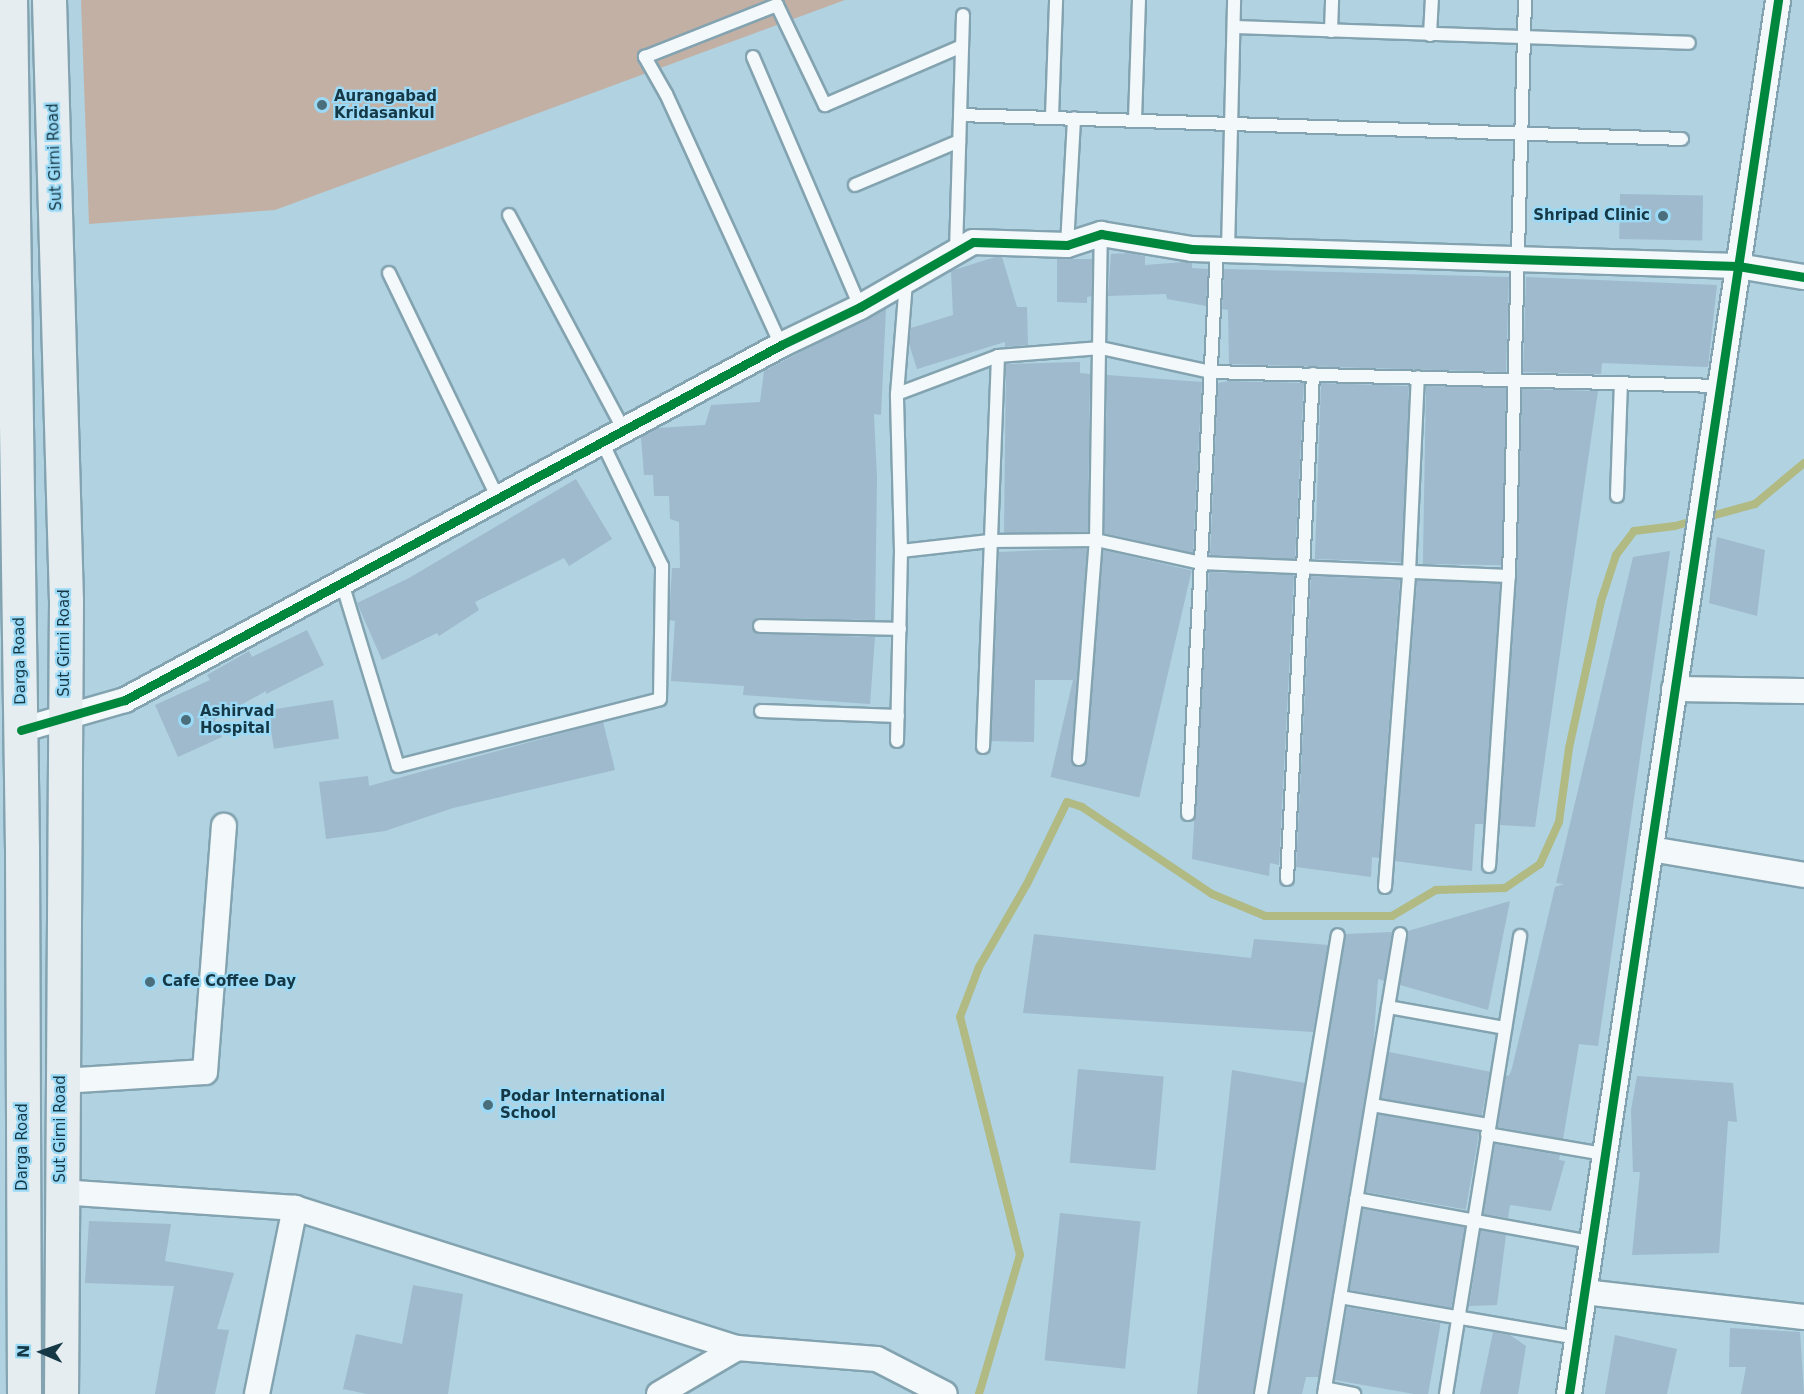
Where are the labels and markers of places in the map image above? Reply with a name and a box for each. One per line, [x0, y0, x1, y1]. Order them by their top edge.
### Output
place label: Aurangabad Kridasankul [334, 87, 437, 122]
marker: Aurangabad Kridasankul [315, 98, 329, 112]
place label: Shripad Clinic [1533, 207, 1650, 225]
marker: Shripad Clinic [1654, 207, 1672, 225]
place label: Ashirvad Hospital [200, 702, 274, 737]
marker: Ashirvad Hospital [177, 711, 195, 729]
place label: Cafe Coffee Day [162, 973, 296, 991]
marker: Cafe Coffee Day [143, 975, 157, 989]
place label: Podar International School [500, 1087, 665, 1122]
marker: Podar International School [481, 1098, 495, 1112]

